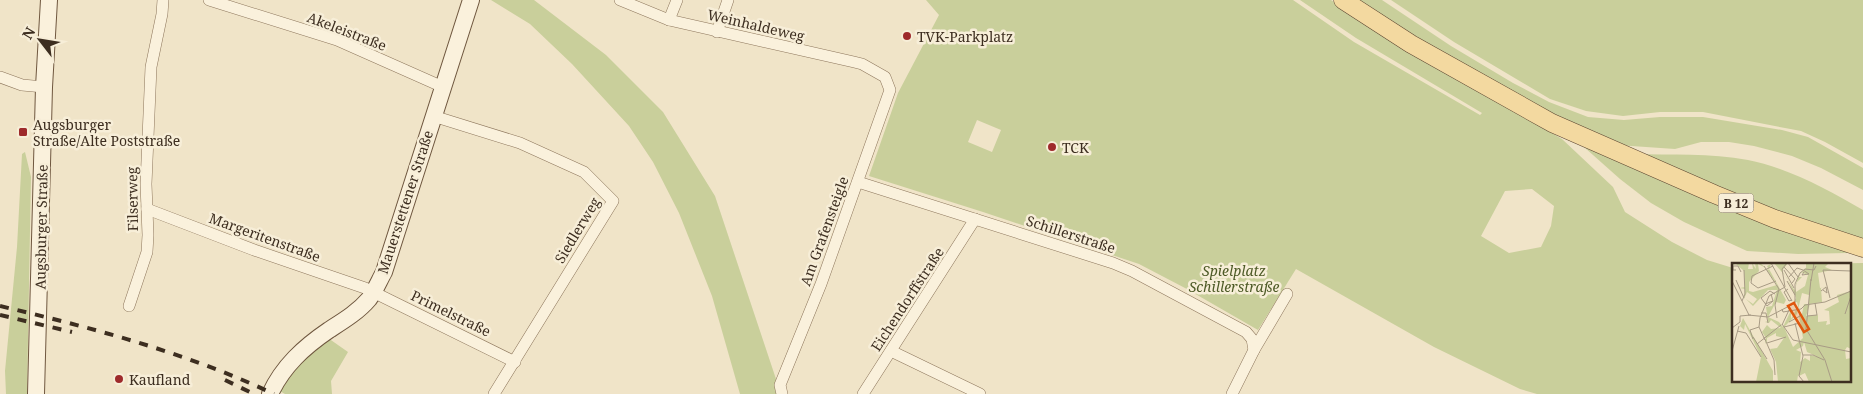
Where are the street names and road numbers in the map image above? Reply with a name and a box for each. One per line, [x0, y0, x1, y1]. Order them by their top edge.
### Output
street label: Weinhaldeweg [706, 5, 807, 46]
street label: Akeleistraße [305, 7, 389, 55]
street label: Mauerstettener Straße [373, 128, 437, 276]
street label: Augsburger Straße [30, 164, 52, 290]
street label: Filserweg [122, 166, 142, 231]
street label: Am Grafensteigle [795, 174, 853, 288]
street label: Siedlerweg [550, 193, 604, 266]
road number: B 12 [1718, 194, 1754, 212]
street label: Margeritenstraße [207, 208, 323, 266]
street label: Schillerstraße [1024, 211, 1118, 257]
street label: Eichendorffstraße [866, 243, 948, 355]
street label: Primelstraße [408, 285, 494, 341]

